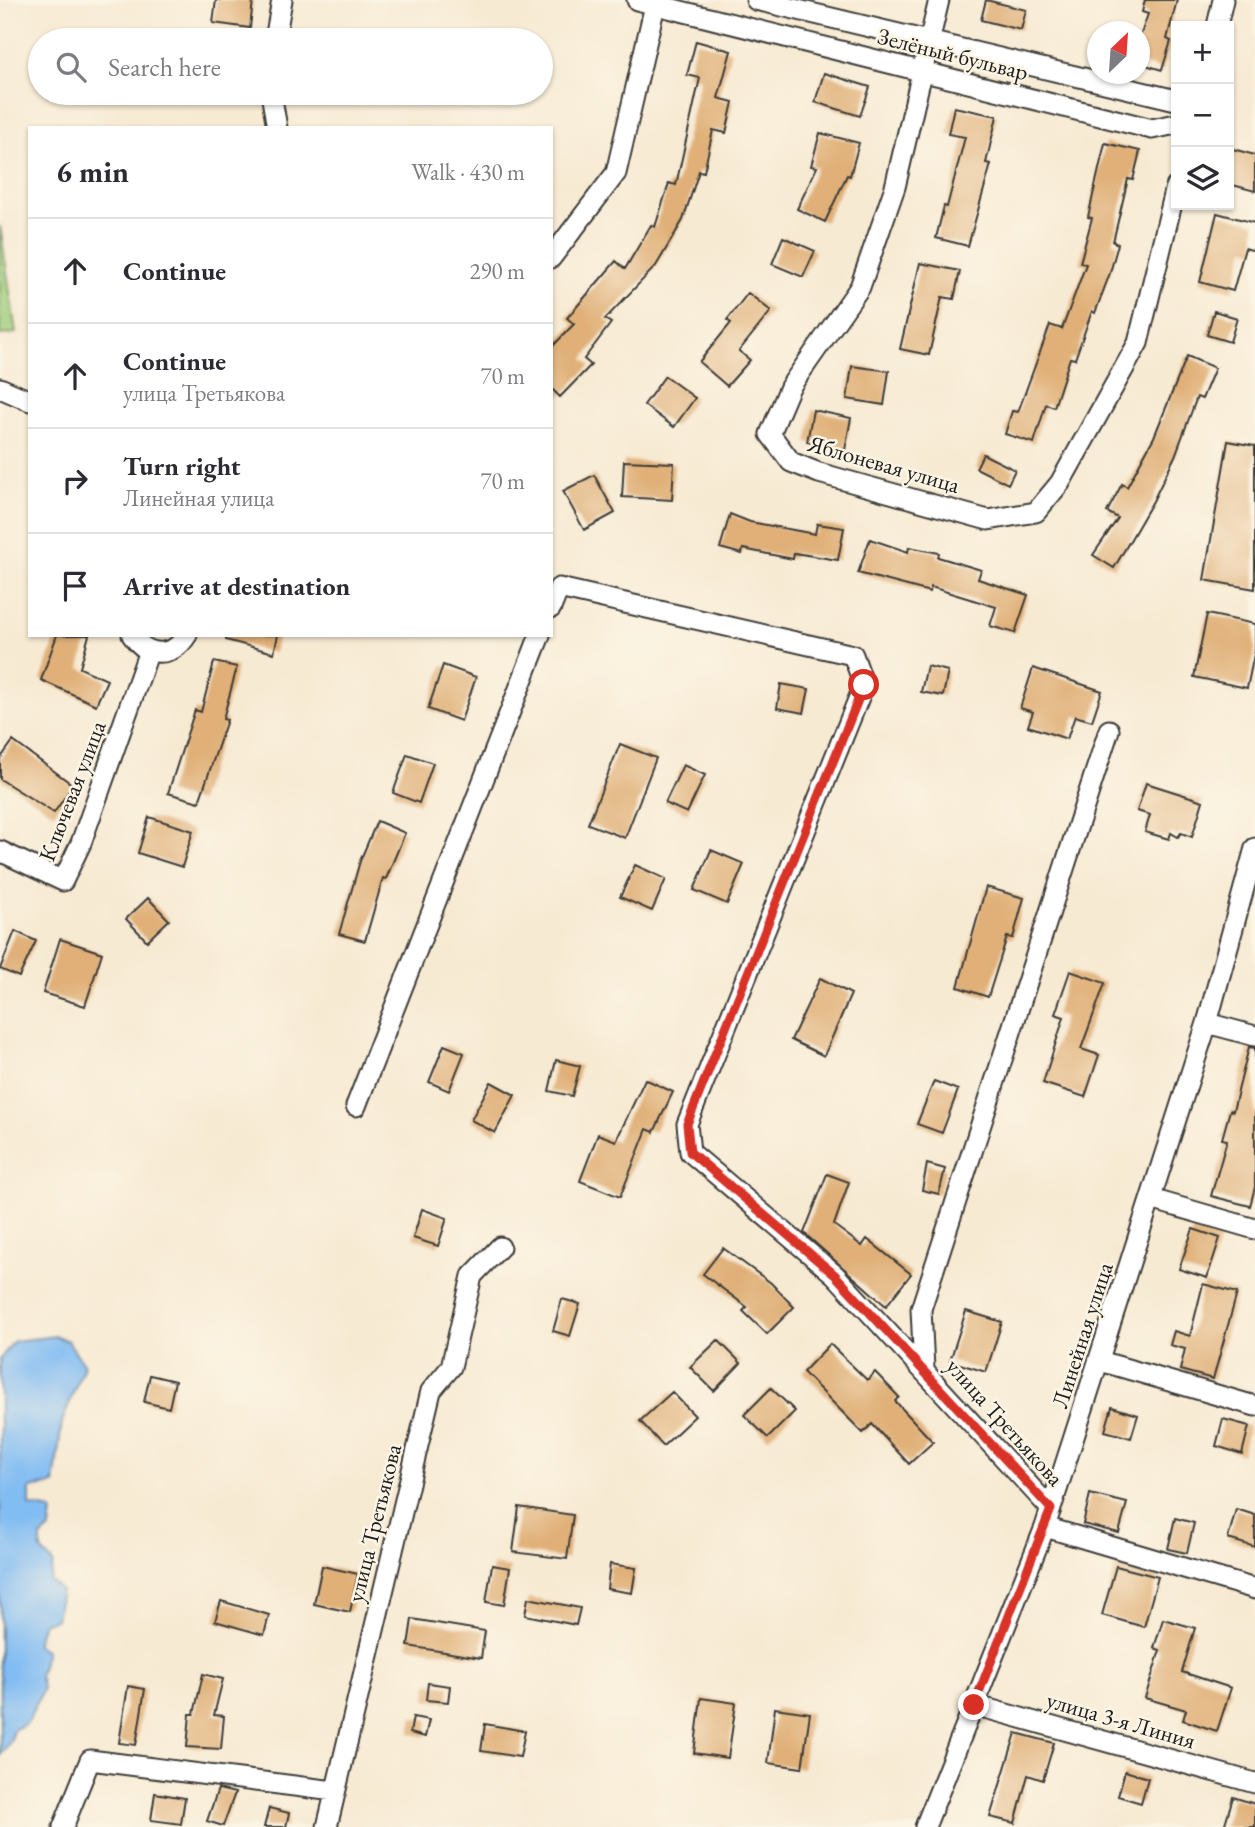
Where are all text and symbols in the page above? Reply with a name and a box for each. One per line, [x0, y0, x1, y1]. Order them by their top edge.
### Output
street label: Зелёный бульвар [875, 21, 1031, 87]
north arrow [1087, 21, 1150, 84]
map controls [1171, 21, 1234, 210]
button: + [1171, 21, 1234, 84]
search box [28, 28, 553, 105]
icon: search [52, 48, 90, 86]
text: Search here [108, 50, 221, 84]
button: − [1171, 84, 1234, 147]
button: layers [1171, 147, 1234, 210]
text: 6 min [56, 152, 129, 191]
text: Walk · 430 m [411, 157, 525, 187]
icon: ahead [56, 252, 94, 290]
text: Continue [123, 254, 226, 288]
text: 290 m [469, 256, 525, 286]
text: Continue [123, 344, 226, 378]
icon: ahead [56, 357, 94, 395]
text: 70 m [480, 361, 525, 391]
text: улица Третьякова [123, 378, 285, 408]
street label: Яблоневая улица [804, 428, 964, 500]
text: Turn right [123, 449, 241, 483]
icon: right [56, 462, 94, 500]
text: 70 m [480, 466, 525, 496]
text: Линейная улица [123, 483, 274, 513]
icon: arrive [56, 567, 94, 605]
text: Arrive at destination [123, 569, 350, 603]
route start [848, 669, 879, 700]
street label: Ключевая улица [31, 716, 113, 866]
street label: Линейная улица [1044, 1258, 1120, 1412]
street label: улица Третьякова [940, 1352, 1071, 1493]
street label: улица Третьякова [340, 1440, 408, 1605]
street label: улица 3-я Линия [1043, 1684, 1199, 1756]
route end [958, 1689, 989, 1720]

